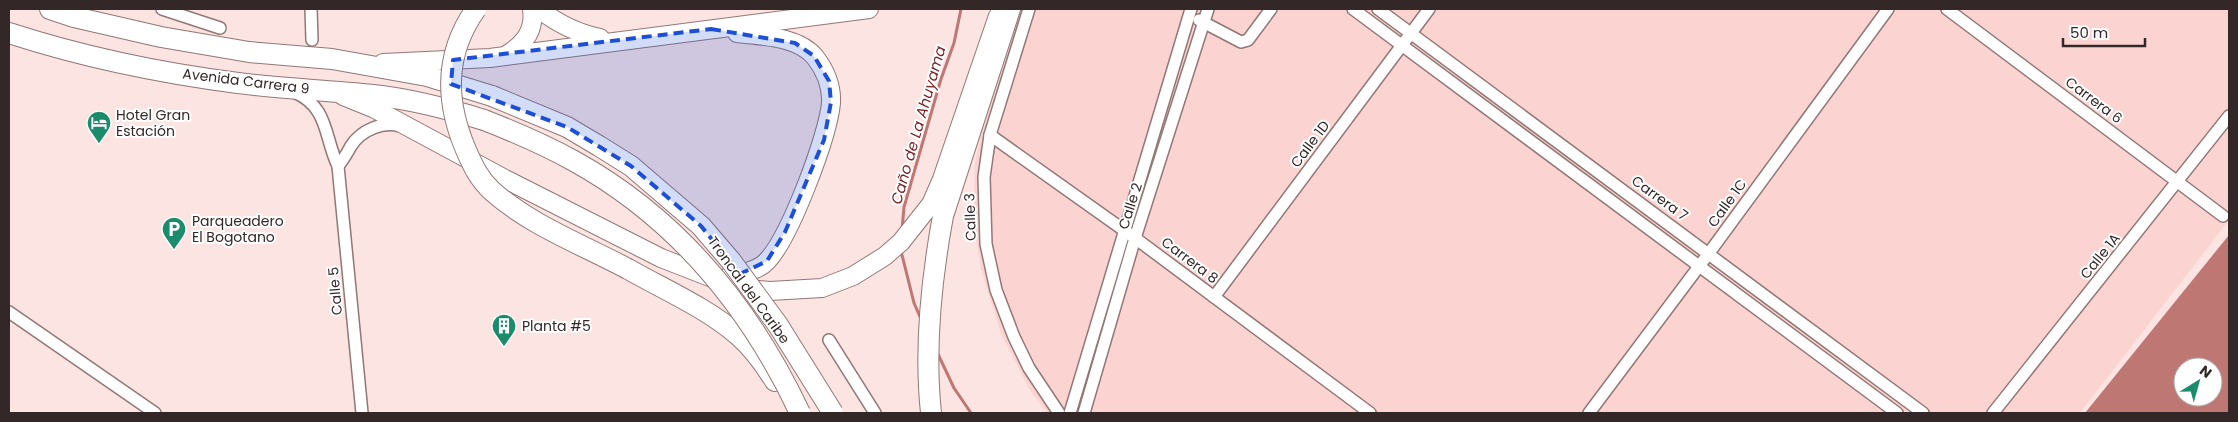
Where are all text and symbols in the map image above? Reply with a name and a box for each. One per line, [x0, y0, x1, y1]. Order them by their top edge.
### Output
scale bar [2063, 15, 2146, 47]
text: 50 m [2070, 22, 2108, 43]
water label: Caño de La Ahuyama [885, 43, 951, 207]
street label: Avenida Carrera 9 [181, 63, 311, 99]
street label: Carrera 6 [2061, 72, 2127, 128]
place label: Hotel Gran Estación [116, 105, 190, 141]
hotel icon: Hotel Gran Estación [86, 110, 112, 144]
street label: Calle 1D [1286, 116, 1334, 172]
street label: Carrera 7 [1628, 171, 1693, 226]
street label: Calle 1C [1703, 175, 1751, 231]
street label: Calle 2 [1113, 180, 1147, 232]
street label: Calle 3 [959, 193, 981, 241]
place label: Parqueadero El Bogotano [192, 211, 284, 247]
parking icon: Parqueadero El Bogotano [161, 216, 187, 250]
street label: Calle 1A [2075, 229, 2125, 283]
street label: Troncal del Caribe [703, 232, 795, 348]
street label: Carrera 8 [1157, 232, 1223, 288]
street label: Calle 5 [323, 266, 347, 316]
building icon: Planta #5 [491, 313, 517, 347]
place label: Planta #5 [522, 316, 591, 336]
north arrow [2173, 357, 2223, 407]
text: N [2196, 360, 2216, 383]

